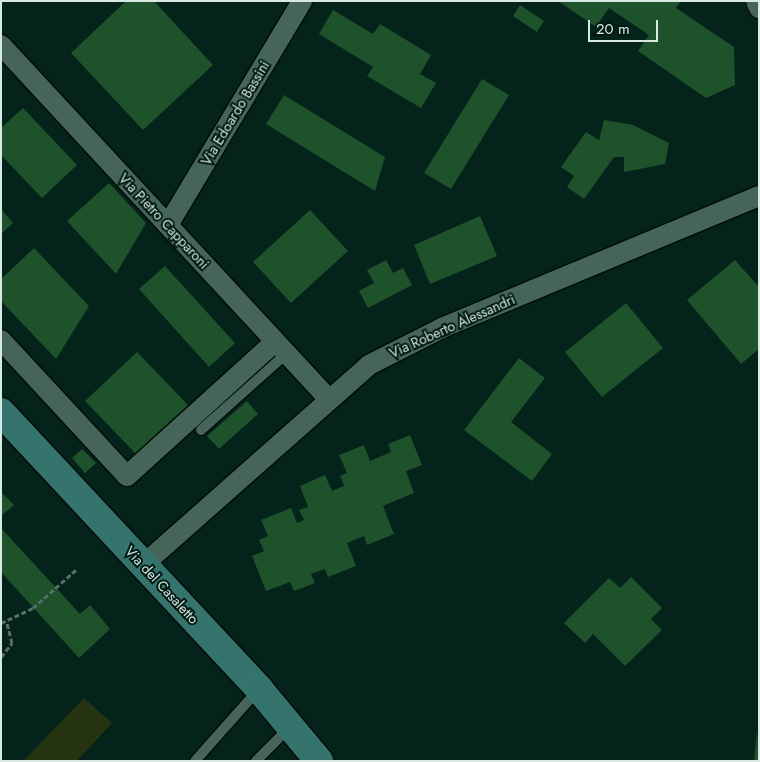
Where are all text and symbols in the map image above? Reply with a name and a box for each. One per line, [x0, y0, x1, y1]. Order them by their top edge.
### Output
scale bar [590, 10, 660, 42]
text: 20 m [596, 18, 630, 40]
street label: Via Edoardo Bassini [197, 58, 273, 168]
street label: Via Pietro Capparoni [115, 170, 213, 272]
street label: Via Roberto Alessandri [386, 291, 518, 361]
street label: Via del Casaletto [122, 543, 202, 627]

